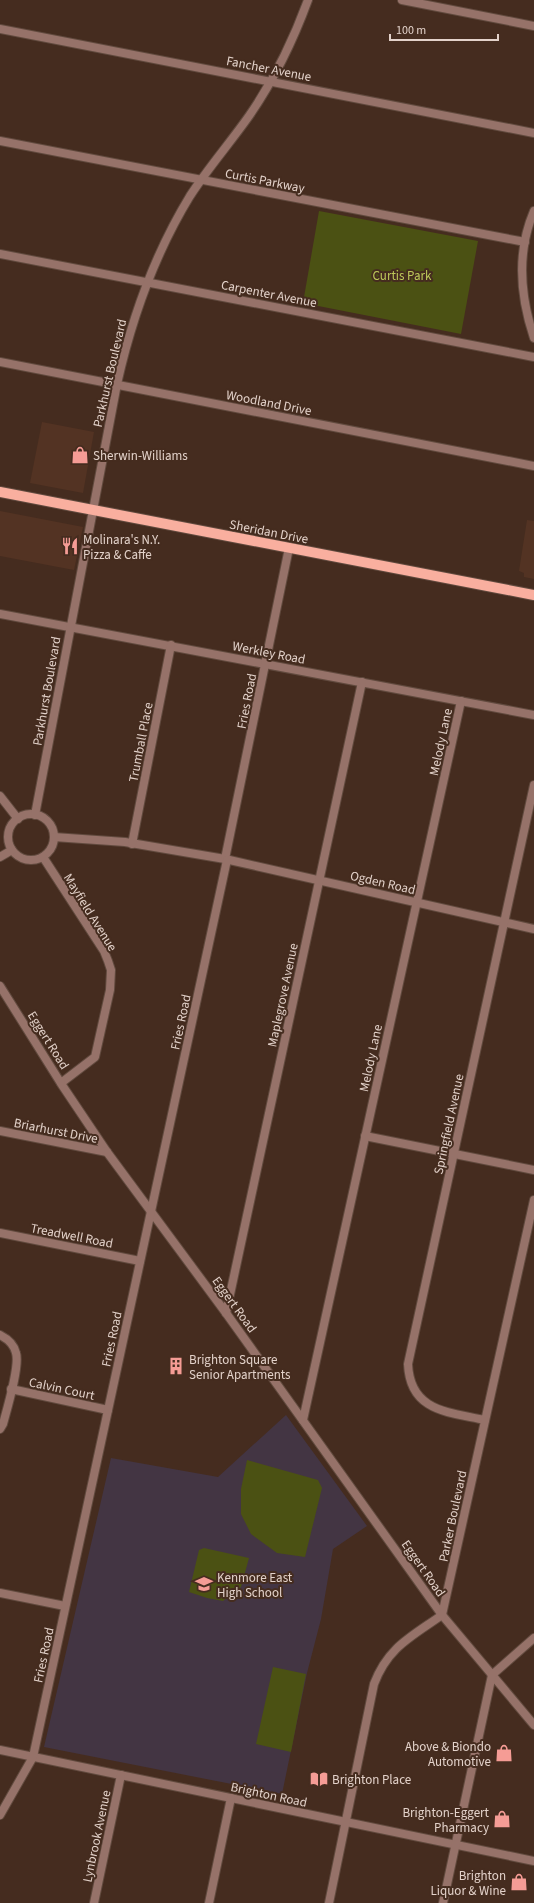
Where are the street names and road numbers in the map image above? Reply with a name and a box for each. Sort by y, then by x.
street label: Fancher Avenue [225,52,313,86]
street label: Curtis Parkway [223,164,306,198]
street label: Carpenter Avenue [219,276,318,312]
street label: Parkhurst Boulevard [89,317,131,429]
street label: Woodland Drive [225,386,313,420]
street label: Sheridan Drive [228,516,310,548]
street label: Parkhurst Boulevard [29,635,65,747]
street label: Werkley Road [231,637,307,669]
street label: Fries Road [233,672,261,731]
street label: Trumball Place [124,701,158,784]
street label: Melody Lane [425,707,457,778]
street label: Ogden Road [348,867,417,899]
street label: Mayfield Avenue [59,870,121,955]
street label: Maplegrove Avenue [263,942,303,1049]
street label: Fries Road [166,993,196,1052]
street label: Eggert Road [23,1008,73,1073]
street label: Melody Lane [355,1023,387,1094]
street label: Springfield Avenue [430,1072,468,1176]
street label: Briarhurst Drive [12,1114,99,1148]
street label: Treadwell Road [29,1219,115,1253]
street label: Eggert Road [208,1273,261,1336]
street label: Fries Road [97,1310,127,1369]
street label: Calvin Court [27,1373,97,1405]
street label: Parker Boulevard [434,1469,471,1564]
street label: Eggert Road [397,1537,449,1601]
street label: Fries Road [29,1626,59,1685]
street label: Brighton Road [229,1778,309,1812]
street label: Lynbrook Avenue [78,1788,116,1884]

